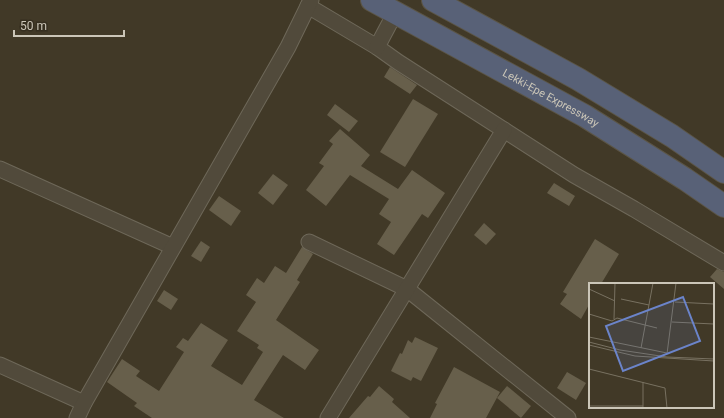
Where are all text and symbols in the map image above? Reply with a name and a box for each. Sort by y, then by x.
scale bar [14,12,124,38]
text: 50 m [20,19,47,33]
street label: Lekki-Epe Expressway [501,66,602,130]
inset map [589,283,714,408]

